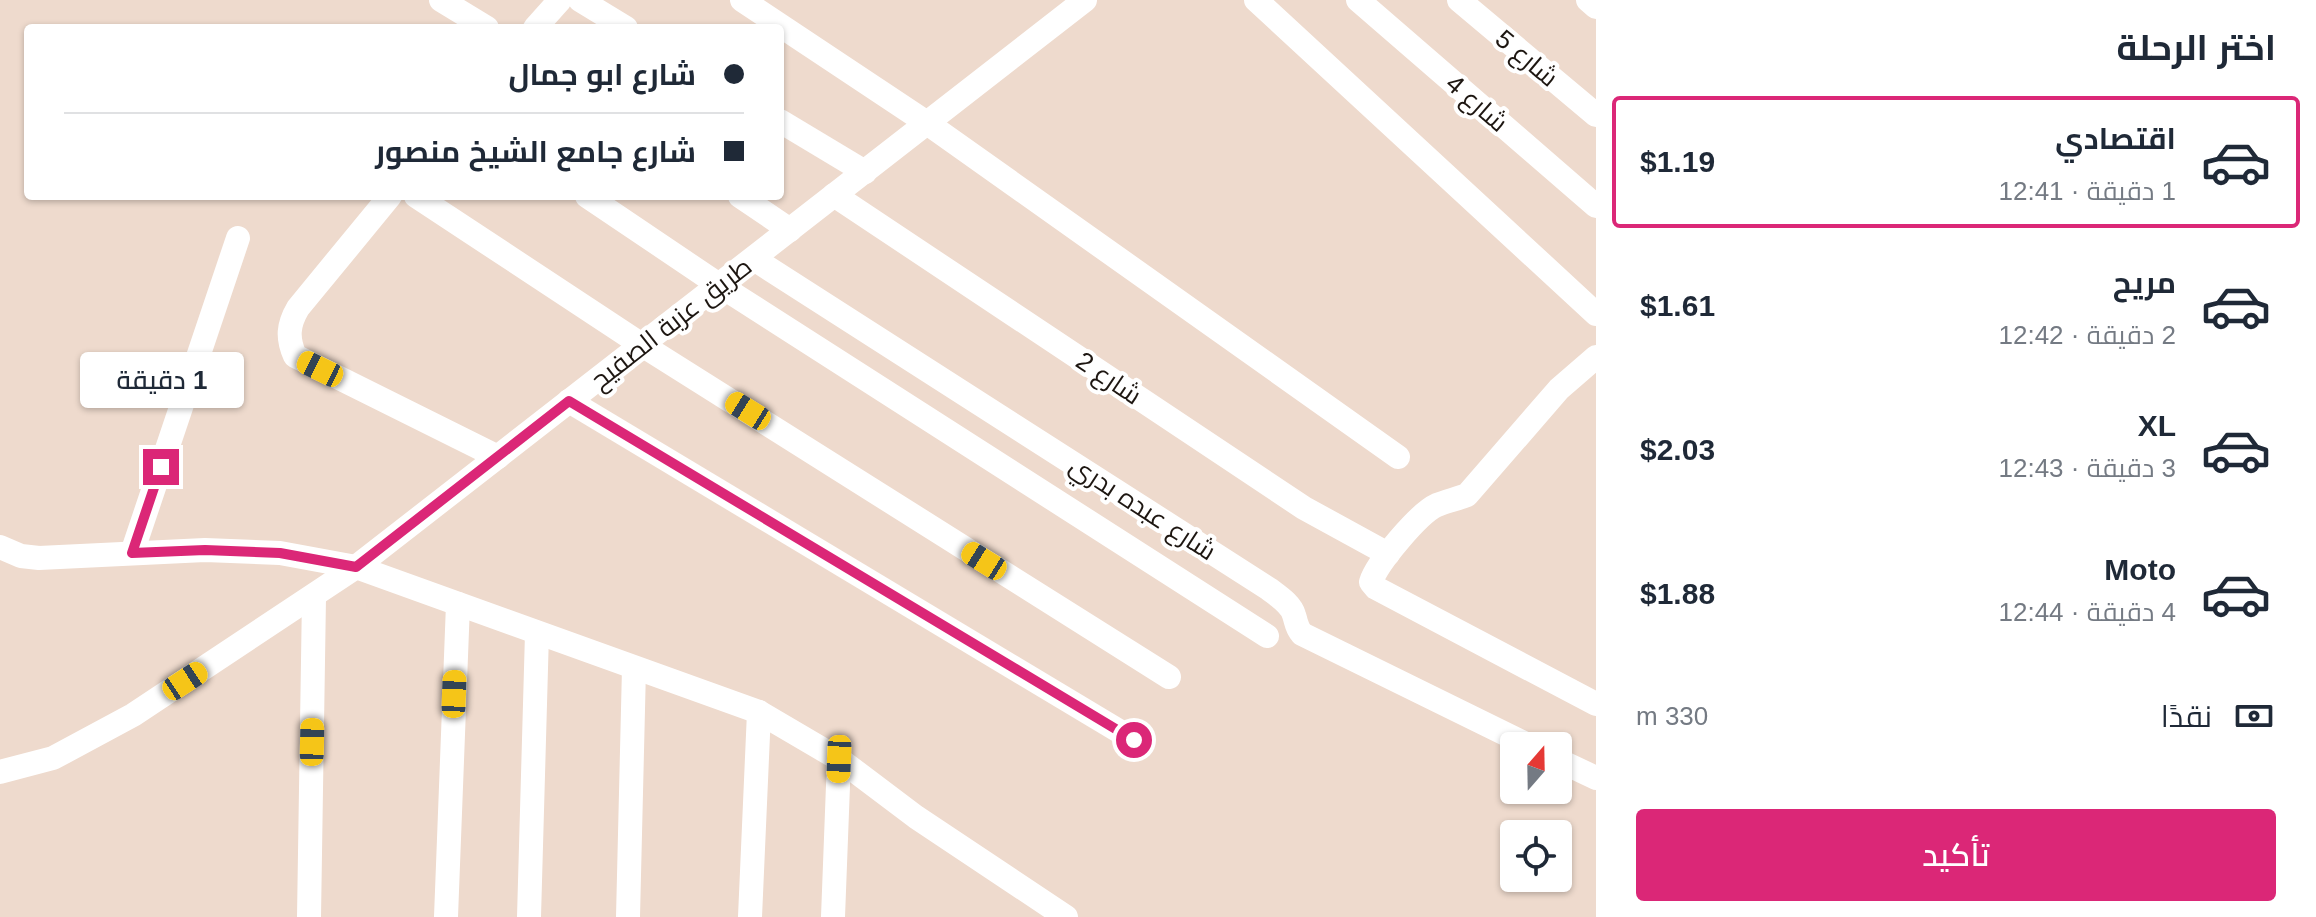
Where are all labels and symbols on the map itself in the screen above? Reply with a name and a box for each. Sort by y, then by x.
street label: شارع 5 [1488,23,1564,94]
street label: شارع 4 [1439,68,1514,139]
street label: طريق عزبة الصفيح [585,251,759,397]
street label: شارع 2 [1070,345,1147,412]
car [293,348,347,390]
callout: 1 دقيقة [79,351,243,407]
car [721,388,775,434]
route end [143,449,179,485]
street label: شارع عبده بدري [1062,450,1222,571]
car [957,538,1011,584]
car [158,658,212,704]
car [441,670,467,718]
car [300,718,324,766]
route start [1116,722,1152,758]
north arrow [1500,732,1572,804]
car [826,735,852,783]

